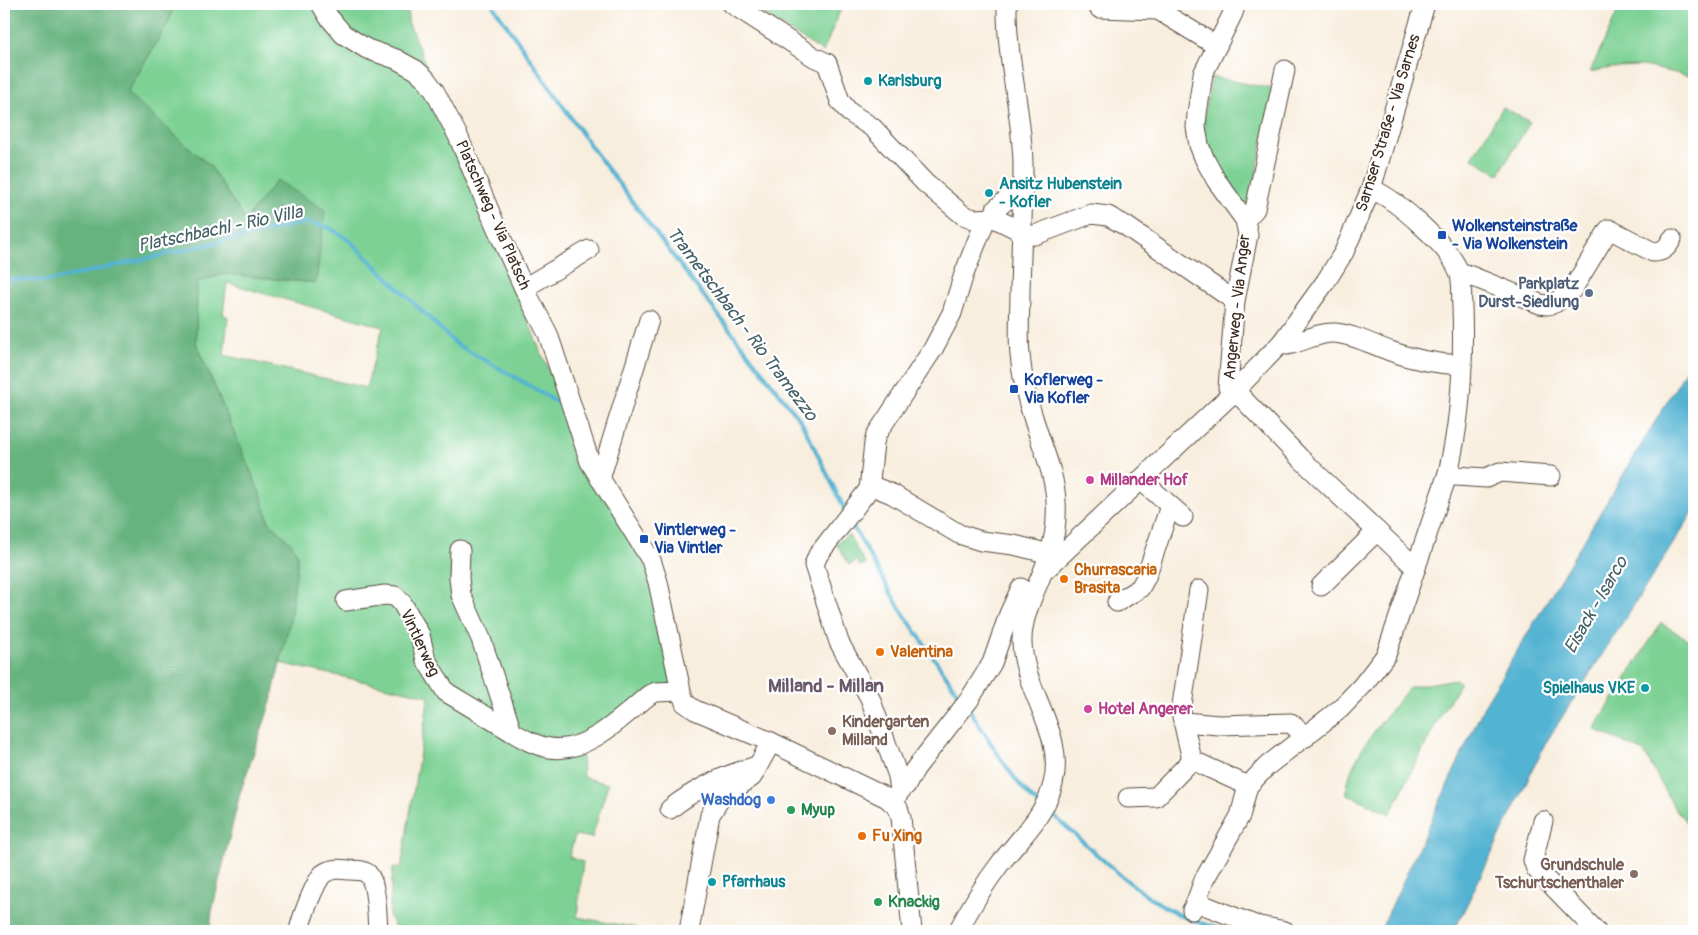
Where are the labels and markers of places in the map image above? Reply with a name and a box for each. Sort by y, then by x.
place label: Karlsburg [878,71,941,91]
marker: Karlsburg [862,75,874,87]
place label: Ansitz Hubenstein - Kofler [999,174,1122,212]
marker: Ansitz Hubenstein - Kofler [983,187,995,199]
place label: Wolkensteinstraße - Via Wolkenstein [1452,216,1578,254]
marker: Wolkensteinstraße - Via Wolkenstein [1436,229,1448,241]
place label: Parkplatz Durst-Siedlung [1478,274,1580,312]
marker: Parkplatz Durst-Siedlung [1583,287,1595,299]
place label: Koflerweg - Via Kofler [1024,370,1103,408]
marker: Koflerweg - Via Kofler [1008,383,1020,395]
place label: Millander Hof [1100,470,1189,490]
marker: Millander Hof [1084,474,1096,486]
place label: Vintlerweg - Via Vintler [654,520,736,558]
marker: Vintlerweg - Via Vintler [638,533,650,545]
place label: Churrascaria Brasita [1074,560,1158,598]
marker: Churrascaria Brasita [1058,573,1070,585]
place label: Valentina [890,642,953,662]
marker: Valentina [874,646,886,658]
place label: Spielhaus VKE [1543,678,1636,698]
marker: Spielhaus VKE [1639,682,1651,694]
place label: Hotel Angerer [1098,699,1193,719]
marker: Hotel Angerer [1082,703,1094,715]
place label: Kindergarten Milland [842,712,929,750]
marker: Kindergarten Milland [826,725,838,737]
place label: Washdog [701,790,761,810]
marker: Washdog [765,794,777,806]
place label: Myup [801,800,835,820]
marker: Myup [785,804,797,816]
place label: Fu Xing [872,826,922,846]
marker: Fu Xing [856,830,868,842]
place label: Grundschule Tschurtschenthaler [1494,855,1625,893]
marker: Grundschule Tschurtschenthaler [1628,868,1640,880]
place label: Pfarrhaus [722,872,786,892]
marker: Pfarrhaus [706,876,718,888]
place label: Knackig [888,892,940,912]
marker: Knackig [872,896,884,908]

